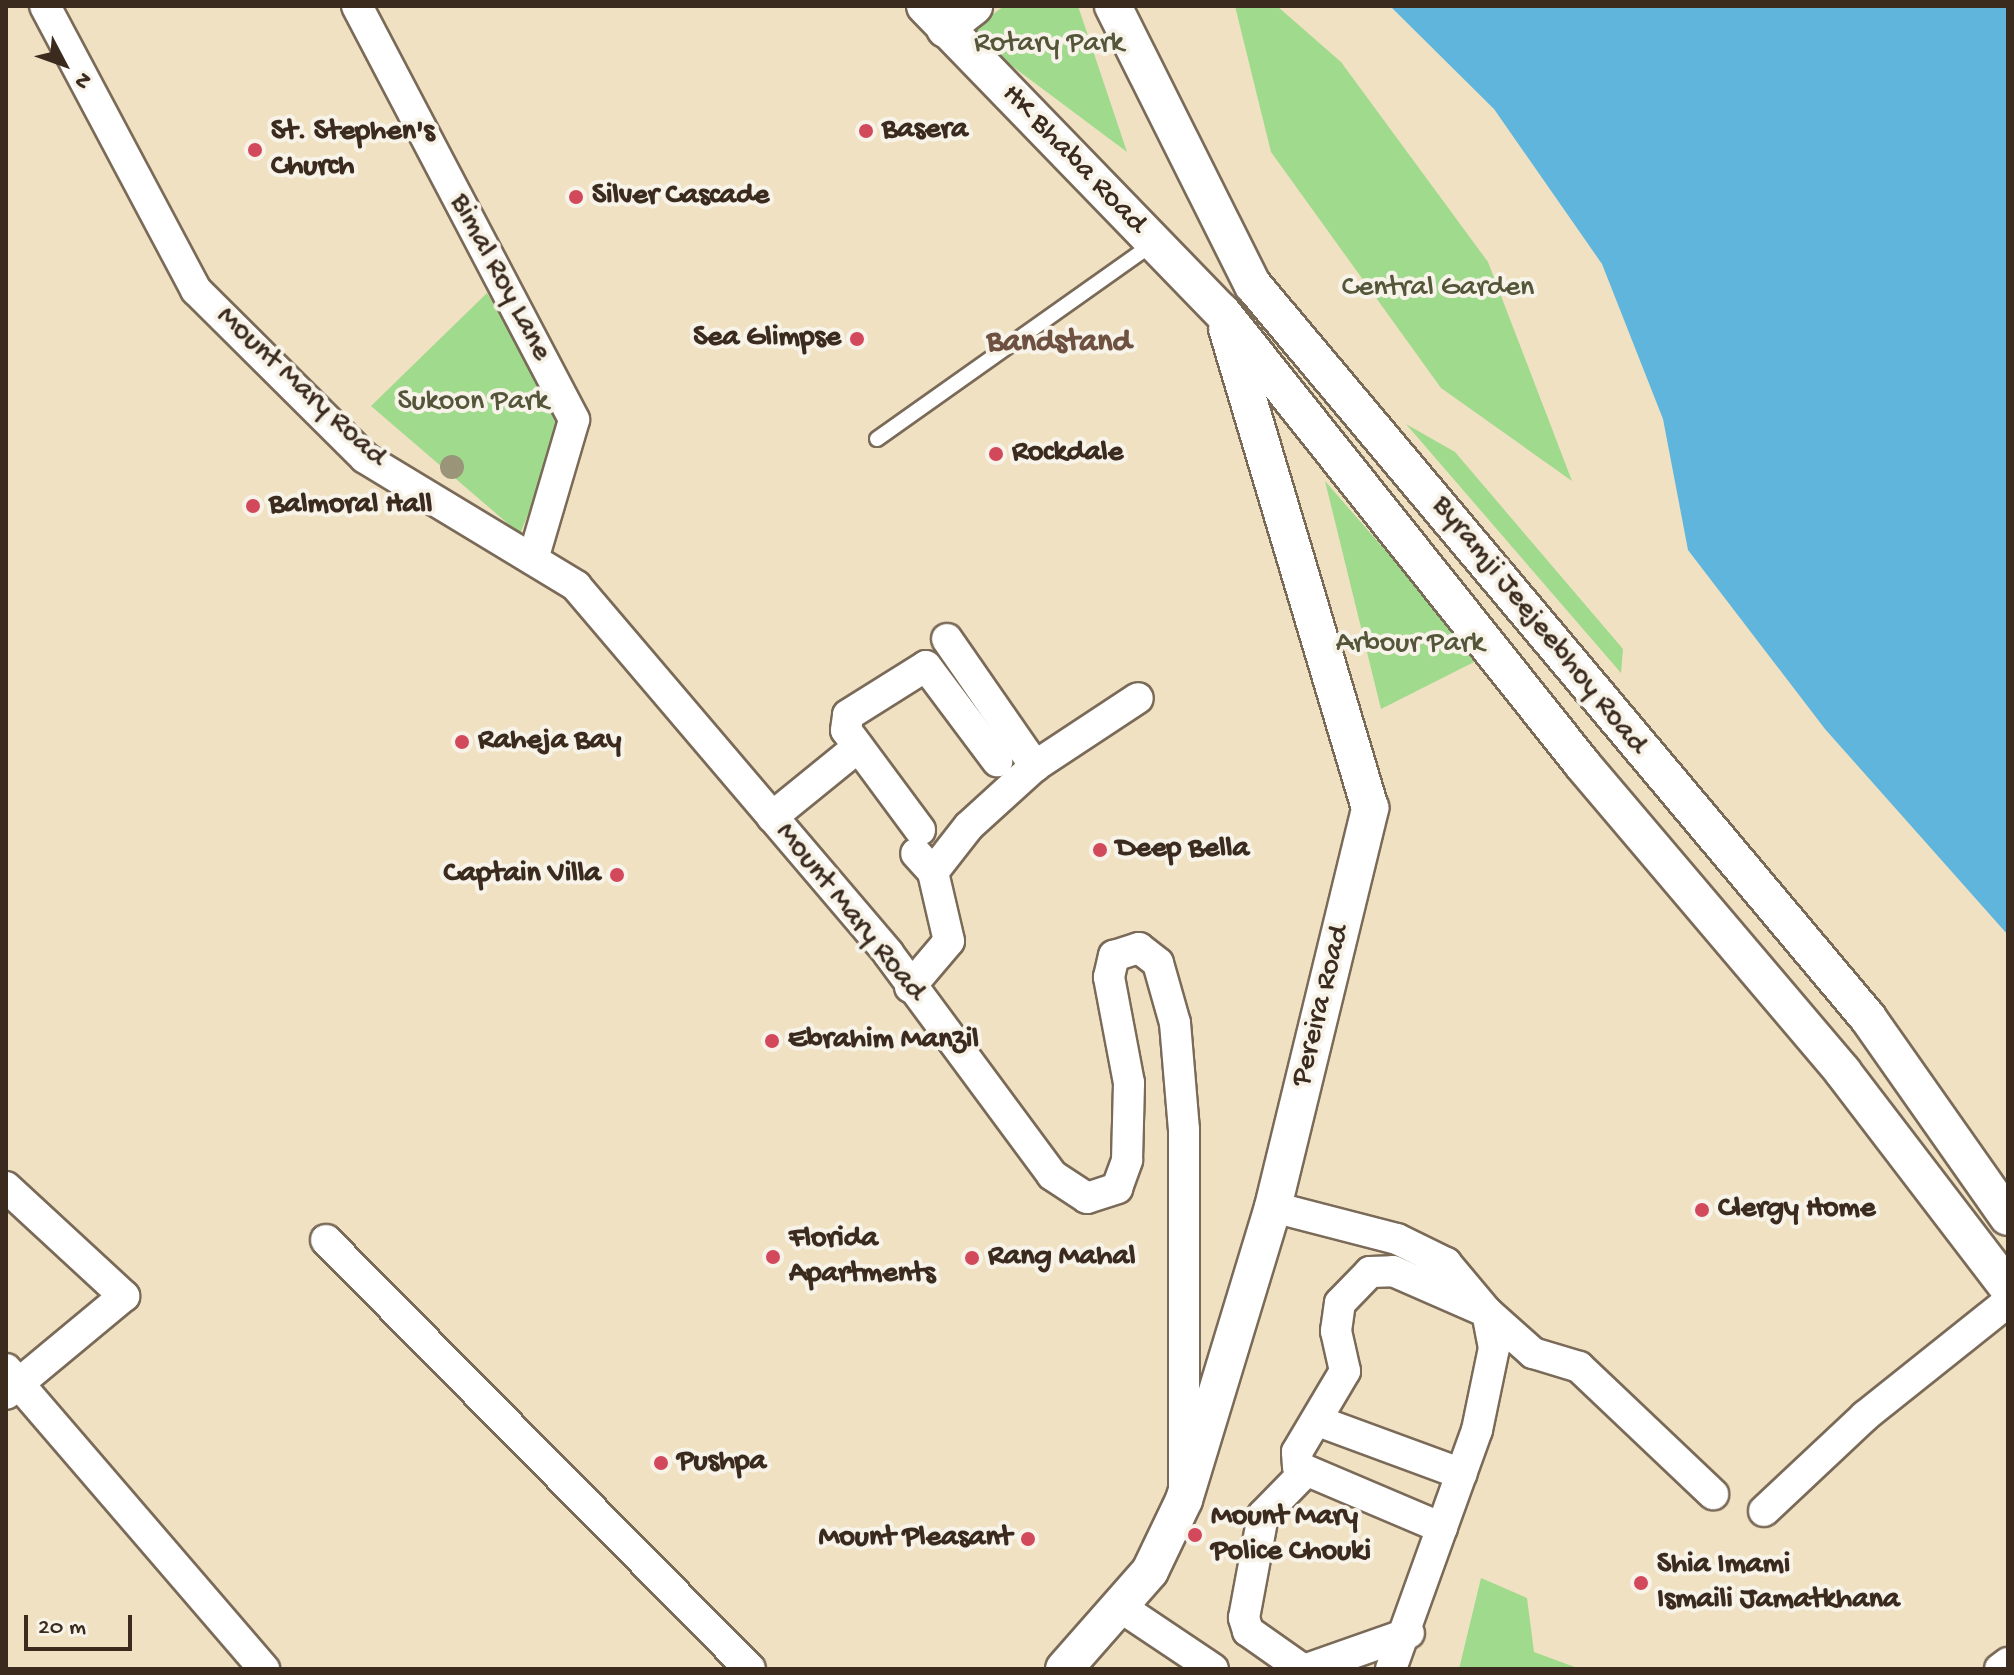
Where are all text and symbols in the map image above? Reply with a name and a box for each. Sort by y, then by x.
north arrow [24,24,104,104]
park label: Rotary Park [974,27,1124,63]
text: N [68,66,97,94]
street label: HK Bhaba Road [993,78,1153,242]
place label: Basera [882,113,968,149]
place label: St. Stephen's Church [271,115,435,186]
marker: Basera [857,122,875,140]
marker: St. Stephen's Church [246,141,264,159]
place label: Silver Cascade [592,179,769,215]
street label: Bimal Roy Lane [440,188,558,368]
marker: Silver Cascade [567,188,585,206]
park label: Central Garden [1342,271,1534,307]
street label: Mount Mary Road [207,300,393,476]
place label: Sea Glimpse [693,321,841,357]
district label: Bandstand [987,324,1131,362]
marker: Sea Glimpse [848,330,866,348]
park label: Sukoon Park [397,385,549,421]
place label: Rockdale [1012,436,1123,472]
marker: Rockdale [987,445,1005,463]
place label: Balmoral Hall [269,488,432,524]
street label: Byramji Jeejeebhoy Road [1423,489,1653,763]
marker: Balmoral Hall [244,497,262,515]
park label: Arbour Park [1336,627,1484,663]
place label: Raheja Bay [478,724,621,760]
marker: Raheja Bay [453,733,471,751]
street label: Mount Mary Road [766,816,932,1010]
place label: Deep Bella [1116,832,1249,868]
marker: Deep Bella [1091,841,1109,859]
place label: Captain Villa [444,857,601,893]
marker: Captain Villa [608,866,626,884]
street label: Pereira Road [1285,922,1359,1090]
place label: Ebrahim Manzil [788,1023,979,1059]
marker: Ebrahim Manzil [763,1032,781,1050]
place label: Clergy Home [1718,1192,1875,1228]
marker: Clergy Home [1693,1201,1711,1219]
place label: Florida Apartments [789,1222,935,1292]
place label: Rang Mahal [988,1240,1136,1276]
marker: Florida Apartments [764,1248,782,1266]
marker: Rang Mahal [963,1249,981,1267]
place label: Pushpa [677,1445,766,1481]
marker: Pushpa [652,1454,670,1472]
place label: Mount Mary Police Chouki [1211,1500,1371,1570]
place label: Mount Pleasant [818,1521,1012,1557]
marker: Mount Mary Police Chouki [1186,1526,1204,1544]
marker: Mount Pleasant [1019,1530,1037,1548]
place label: Shia Imami Ismaili Jamatkhana [1657,1548,1900,1618]
marker: Shia Imami Ismaili Jamatkhana [1632,1574,1650,1592]
scale bar [28,1599,136,1649]
text: 20 m [38,1614,86,1643]

